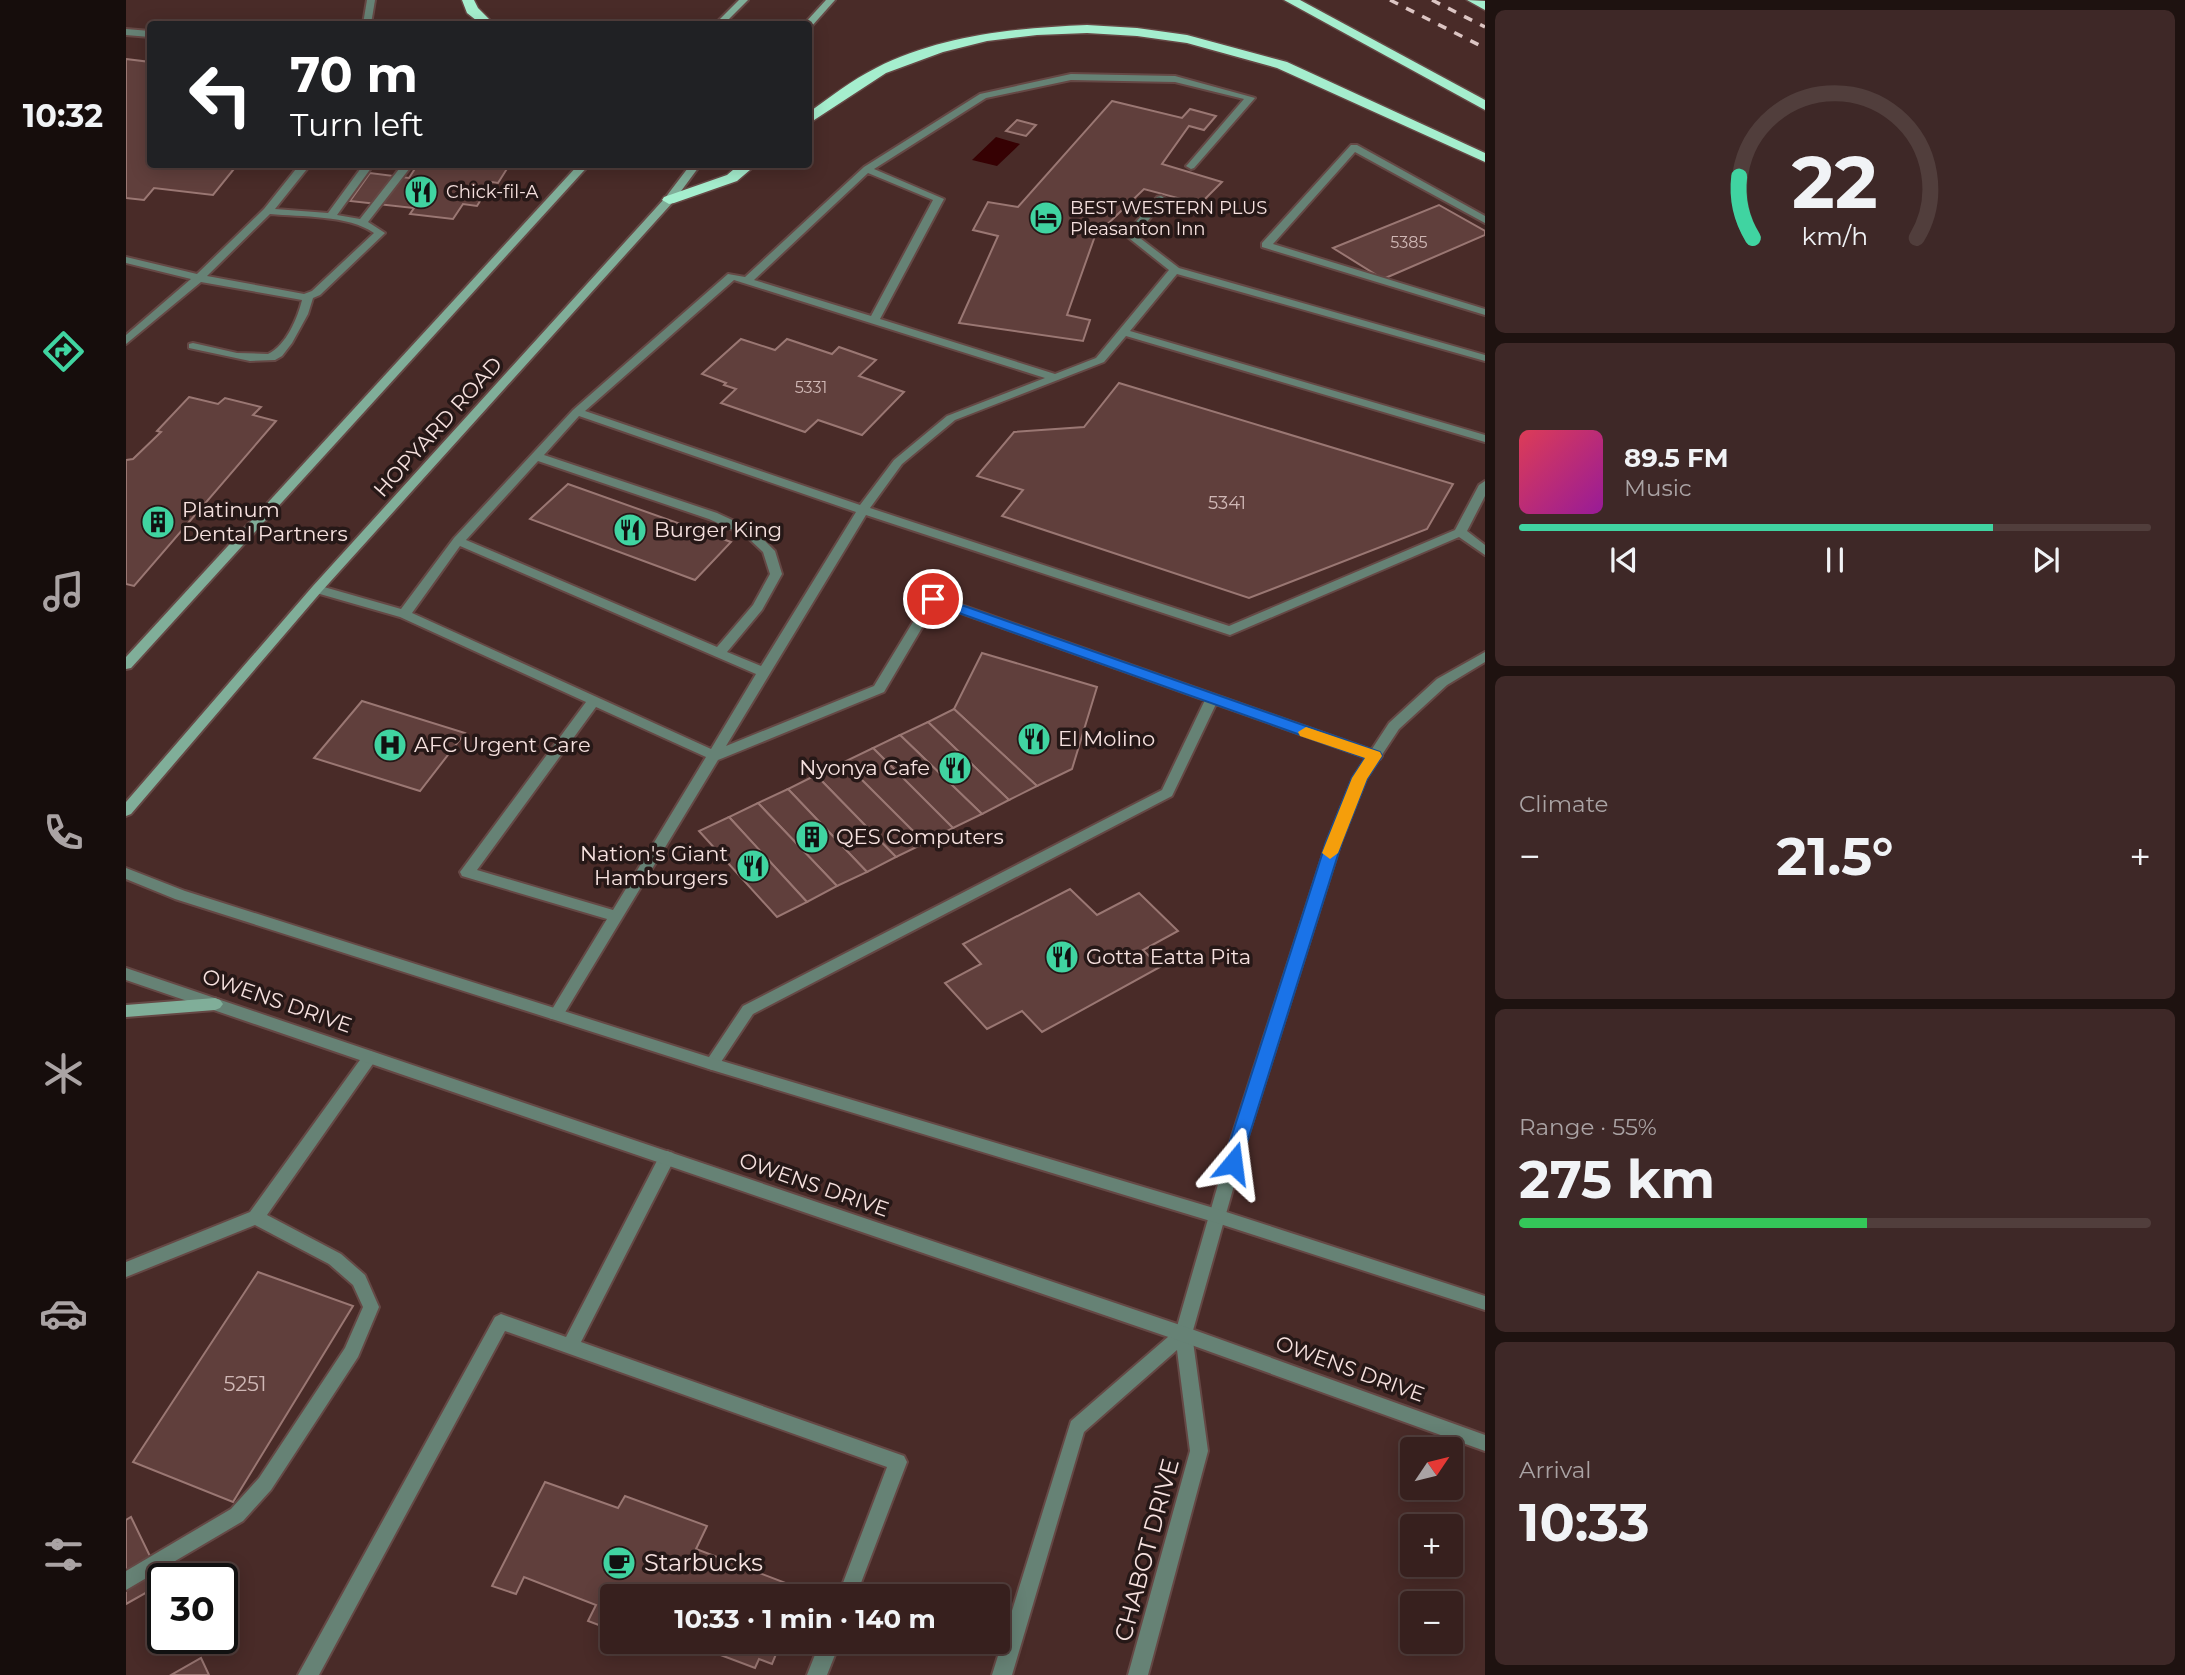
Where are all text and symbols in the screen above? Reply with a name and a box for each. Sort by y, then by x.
text: 70 m [290,45,418,104]
icon: left [175,49,266,140]
text: 10:32 [23,96,103,135]
text: Turn left [290,105,424,144]
text: 22 [1792,138,1878,226]
restaurant icon: Chick-fil-A [402,173,440,211]
place label: Chick-fil-A [446,181,539,203]
place label: BEST WESTERN PLUS Pleasanton Inn [1070,197,1267,240]
hotel icon: BEST WESTERN PLUS Pleasanton Inn [1027,199,1065,237]
text: km/h [1802,220,1868,250]
house number: 5385 [1390,233,1428,252]
icon: directions [39,327,88,376]
street label: HOPYARD ROAD [368,351,507,502]
house number: 5331 [795,378,827,397]
text: 89.5 FM [1624,442,1728,474]
text: Music [1624,474,1692,502]
house number: 5341 [1208,492,1246,514]
place label: Platinum Dental Partners [182,497,348,546]
building icon: Platinum Dental Partners [139,503,177,541]
restaurant icon: Burger King [611,511,649,549]
place label: Burger King [654,517,782,542]
icon: previous [1605,541,1643,579]
icon: pause [1816,541,1854,579]
icon: next [2027,541,2065,579]
icon: music [39,567,88,616]
pin [903,569,963,629]
icon: arrive [914,580,952,618]
restaurant icon: El Molino [1015,720,1053,758]
hospital icon: AFC Urgent Care [371,726,409,764]
place label: El Molino [1058,726,1155,751]
place label: AFC Urgent Care [414,732,591,757]
restaurant icon: Nyonya Cafe [936,749,974,787]
place label: Nyonya Cafe [799,755,930,780]
text: Climate [1519,790,1608,818]
icon: phone [39,808,88,857]
building icon: QES Computers [793,818,831,856]
place label: QES Computers [836,824,1004,849]
text: 21.5° [1776,825,1894,888]
text: − [1519,833,1541,880]
text: + [2129,833,2151,880]
place label: Nation's Giant Hamburgers [580,841,728,890]
restaurant icon: Nation's Giant Hamburgers [734,847,772,885]
restaurant icon: Gotta Eatta Pita [1043,938,1081,976]
place label: Gotta Eatta Pita [1086,944,1251,969]
street label: OWENS DRIVE [199,963,355,1038]
icon: climate [39,1049,88,1098]
text: Range · 55% [1519,1113,1657,1141]
position arrow [1196,1126,1270,1200]
street label: OWENS DRIVE [736,1147,892,1222]
text: 275 km [1519,1148,1715,1211]
icon: car [39,1289,88,1338]
street label: OWENS DRIVE [1272,1330,1428,1407]
house number: 5251 [223,1371,267,1396]
north arrow [1400,1437,1463,1500]
map controls [1400,1437,1463,1654]
street label: CHABOT DRIVE [1108,1455,1185,1645]
text: Arrival [1519,1456,1592,1484]
text: 10:33 [1519,1491,1650,1554]
button: + [1400,1514,1463,1577]
icon: filters [39,1530,88,1579]
cafe icon: Starbucks [600,1544,638,1582]
place label: Starbucks [644,1548,763,1577]
speed limit sign: 30 [147,1563,238,1654]
button: − [1400,1591,1463,1654]
text: 10:33 · 1 min · 140 m [674,1603,936,1635]

